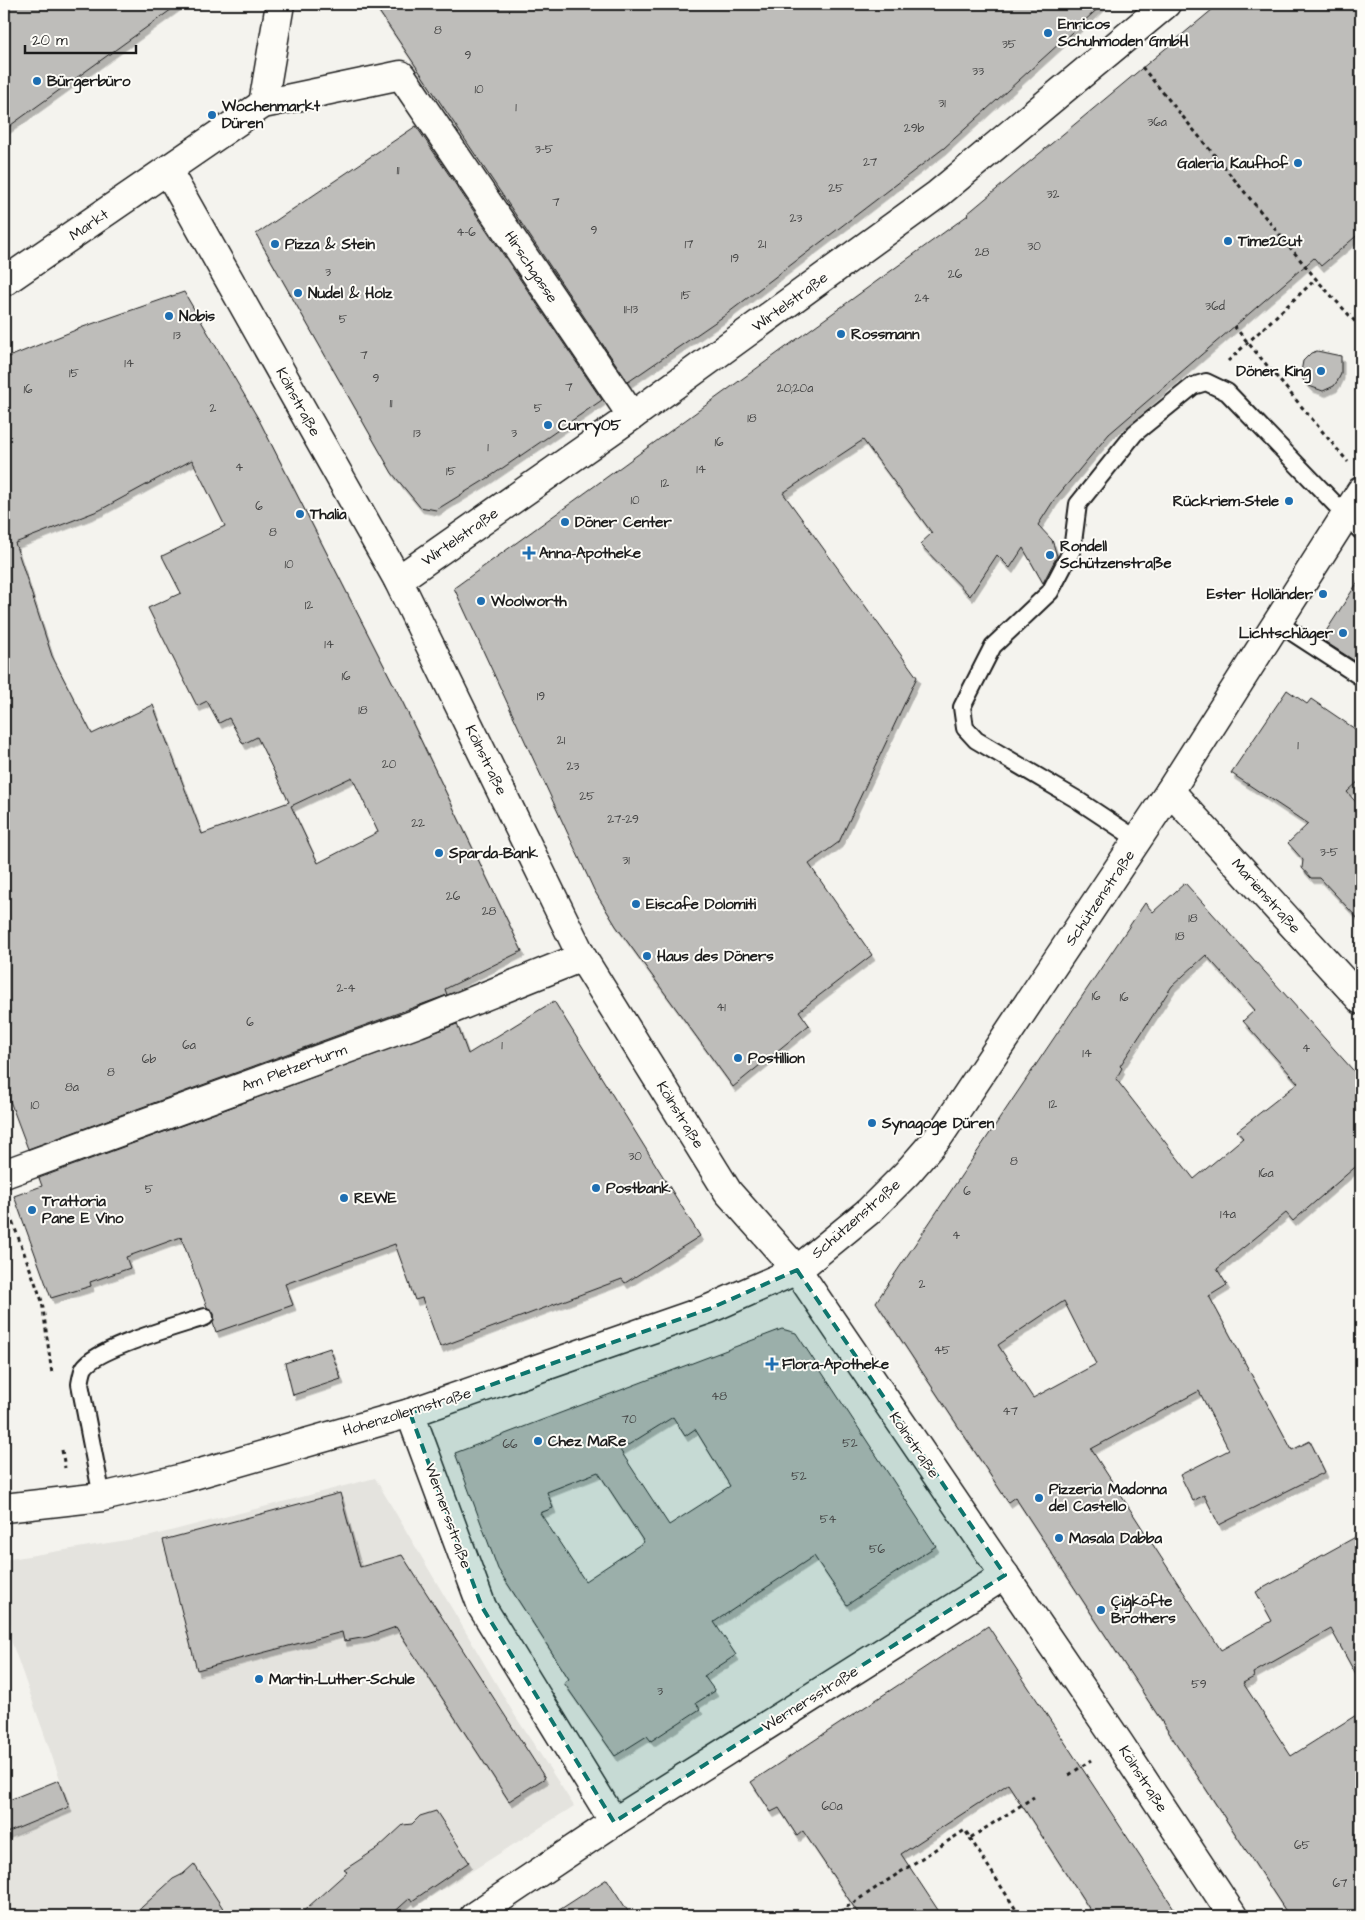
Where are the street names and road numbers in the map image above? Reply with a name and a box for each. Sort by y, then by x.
street label: Markt [65,204,113,246]
street label: Hirschgasse [498,227,563,308]
street label: Wirtelstraße [748,267,832,337]
street label: Kölnstraße [270,364,326,440]
street label: Wirtelstraße [417,503,503,571]
street label: Kölnstraße [460,721,512,799]
street label: Schützenstraße [1060,846,1140,950]
street label: Marienstraße [1227,854,1305,938]
street label: Am Pletzerturm [238,1039,350,1097]
street label: Kölnstraße [651,1077,709,1153]
street label: Schützenstraße [807,1174,905,1264]
street label: Hohenzollernstraße [340,1382,474,1442]
street label: Kölnstraße [884,1408,944,1482]
street label: Wernersstraße [419,1461,477,1571]
street label: Wernersstraße [758,1661,862,1737]
street label: Kölnstraße [1114,1742,1172,1816]

